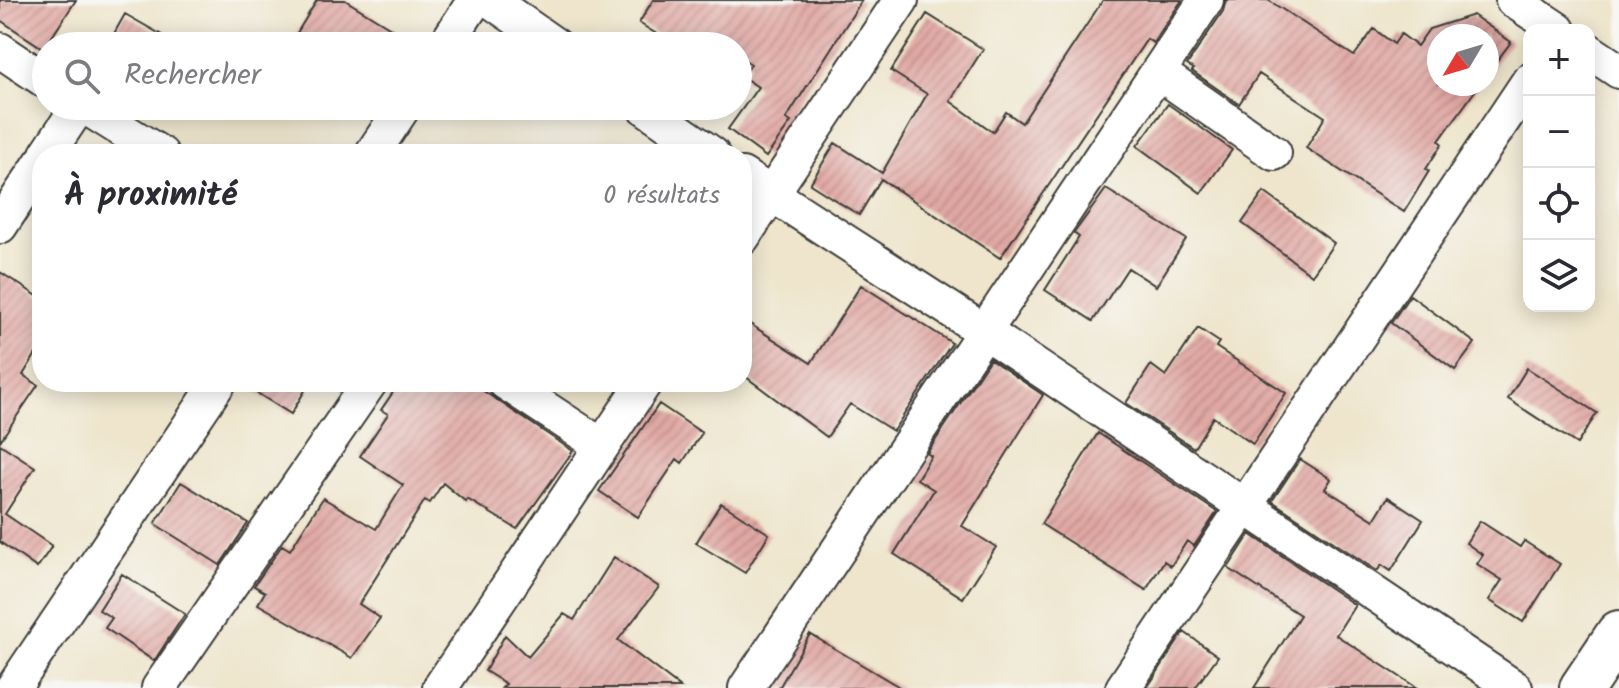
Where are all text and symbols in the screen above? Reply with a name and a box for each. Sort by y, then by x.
north arrow [1427,24,1499,96]
map controls [1523,24,1595,312]
button: + [1523,24,1595,96]
search box [32,32,752,120]
text: Rechercher [124,52,261,100]
icon: search [60,54,104,98]
button: − [1523,96,1595,168]
button: locate [1523,168,1595,240]
text: À proximité [64,169,237,223]
text: 0 résultats [603,175,720,217]
button: layers [1523,240,1595,312]

